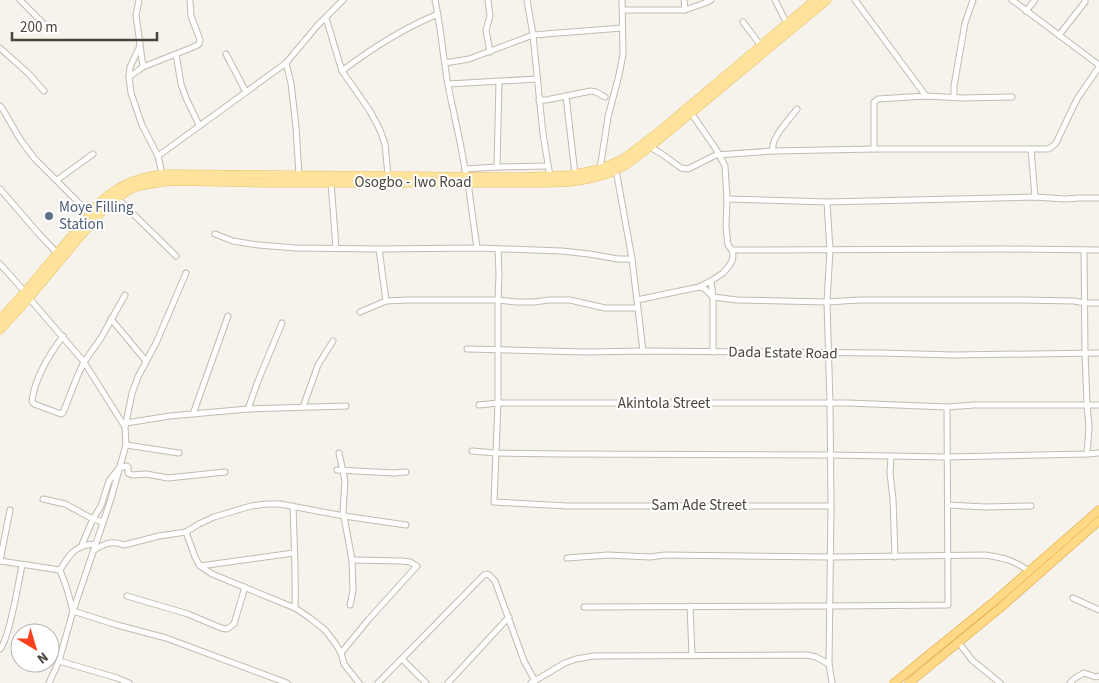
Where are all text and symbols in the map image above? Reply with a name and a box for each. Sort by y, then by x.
scale bar [12,10,158,42]
text: 200 m [20,17,58,38]
street label: Osogbo - Iwo Road [354,172,472,193]
place label: Moye Filling Station [59,197,134,235]
marker: Moye Filling Station [43,210,55,222]
street label: Dada Estate Road [728,342,838,364]
street label: Akintola Street [618,393,710,414]
street label: Sam Ade Street [651,495,747,516]
north arrow [10,623,60,673]
text: N [33,647,52,668]

